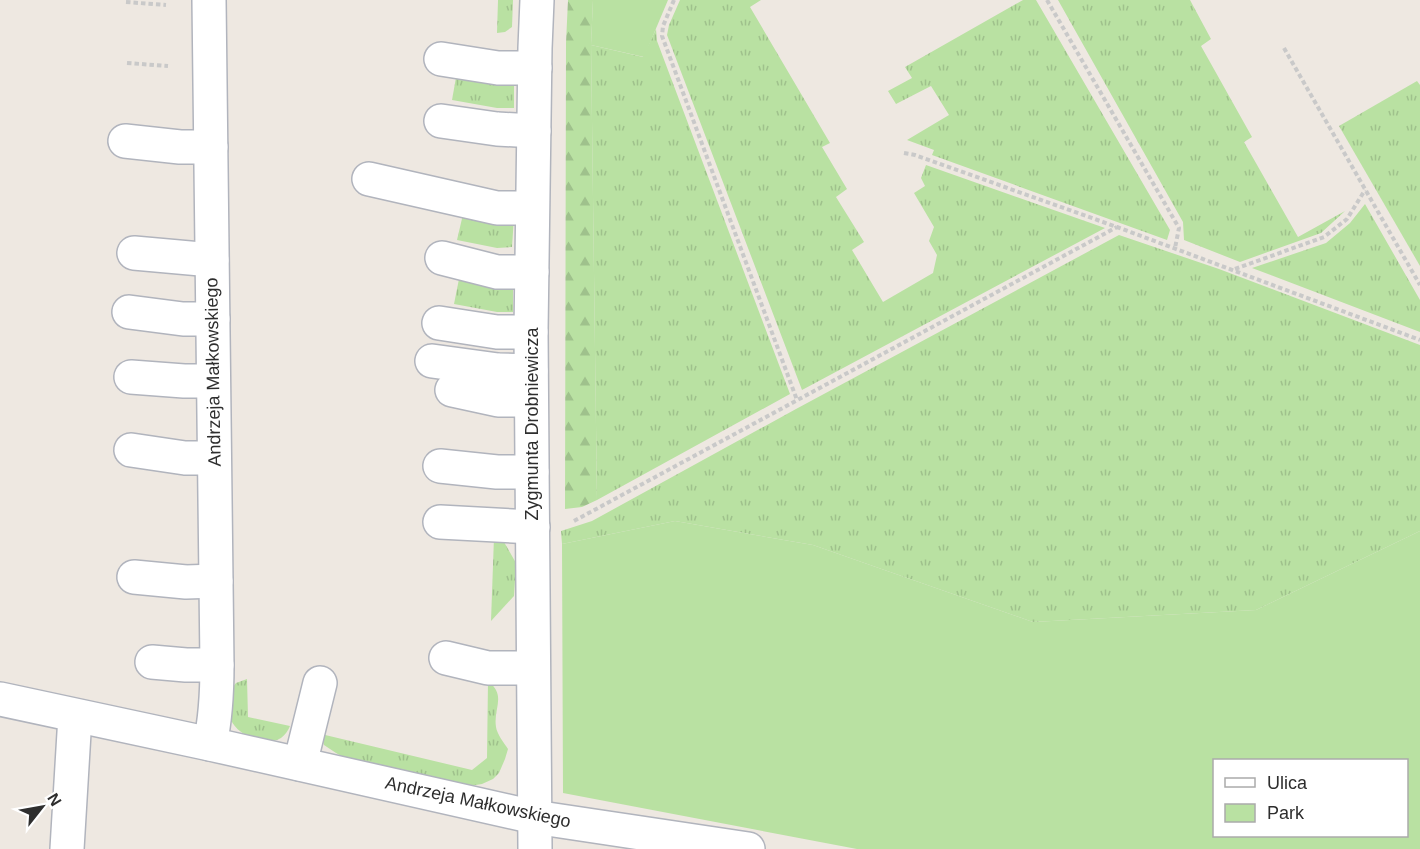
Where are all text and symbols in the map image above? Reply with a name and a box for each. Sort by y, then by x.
street label: Andrzeja Małkowskiego [201,277,225,467]
street label: Zygmunta Drobniewicza [522,326,542,521]
legend [1213,759,1408,837]
street label: Andrzeja Małkowskiego [383,773,573,831]
text: Ulica [1267,773,1308,793]
north arrow [12,777,72,837]
text: N [44,790,65,809]
text: Park [1267,803,1305,823]

